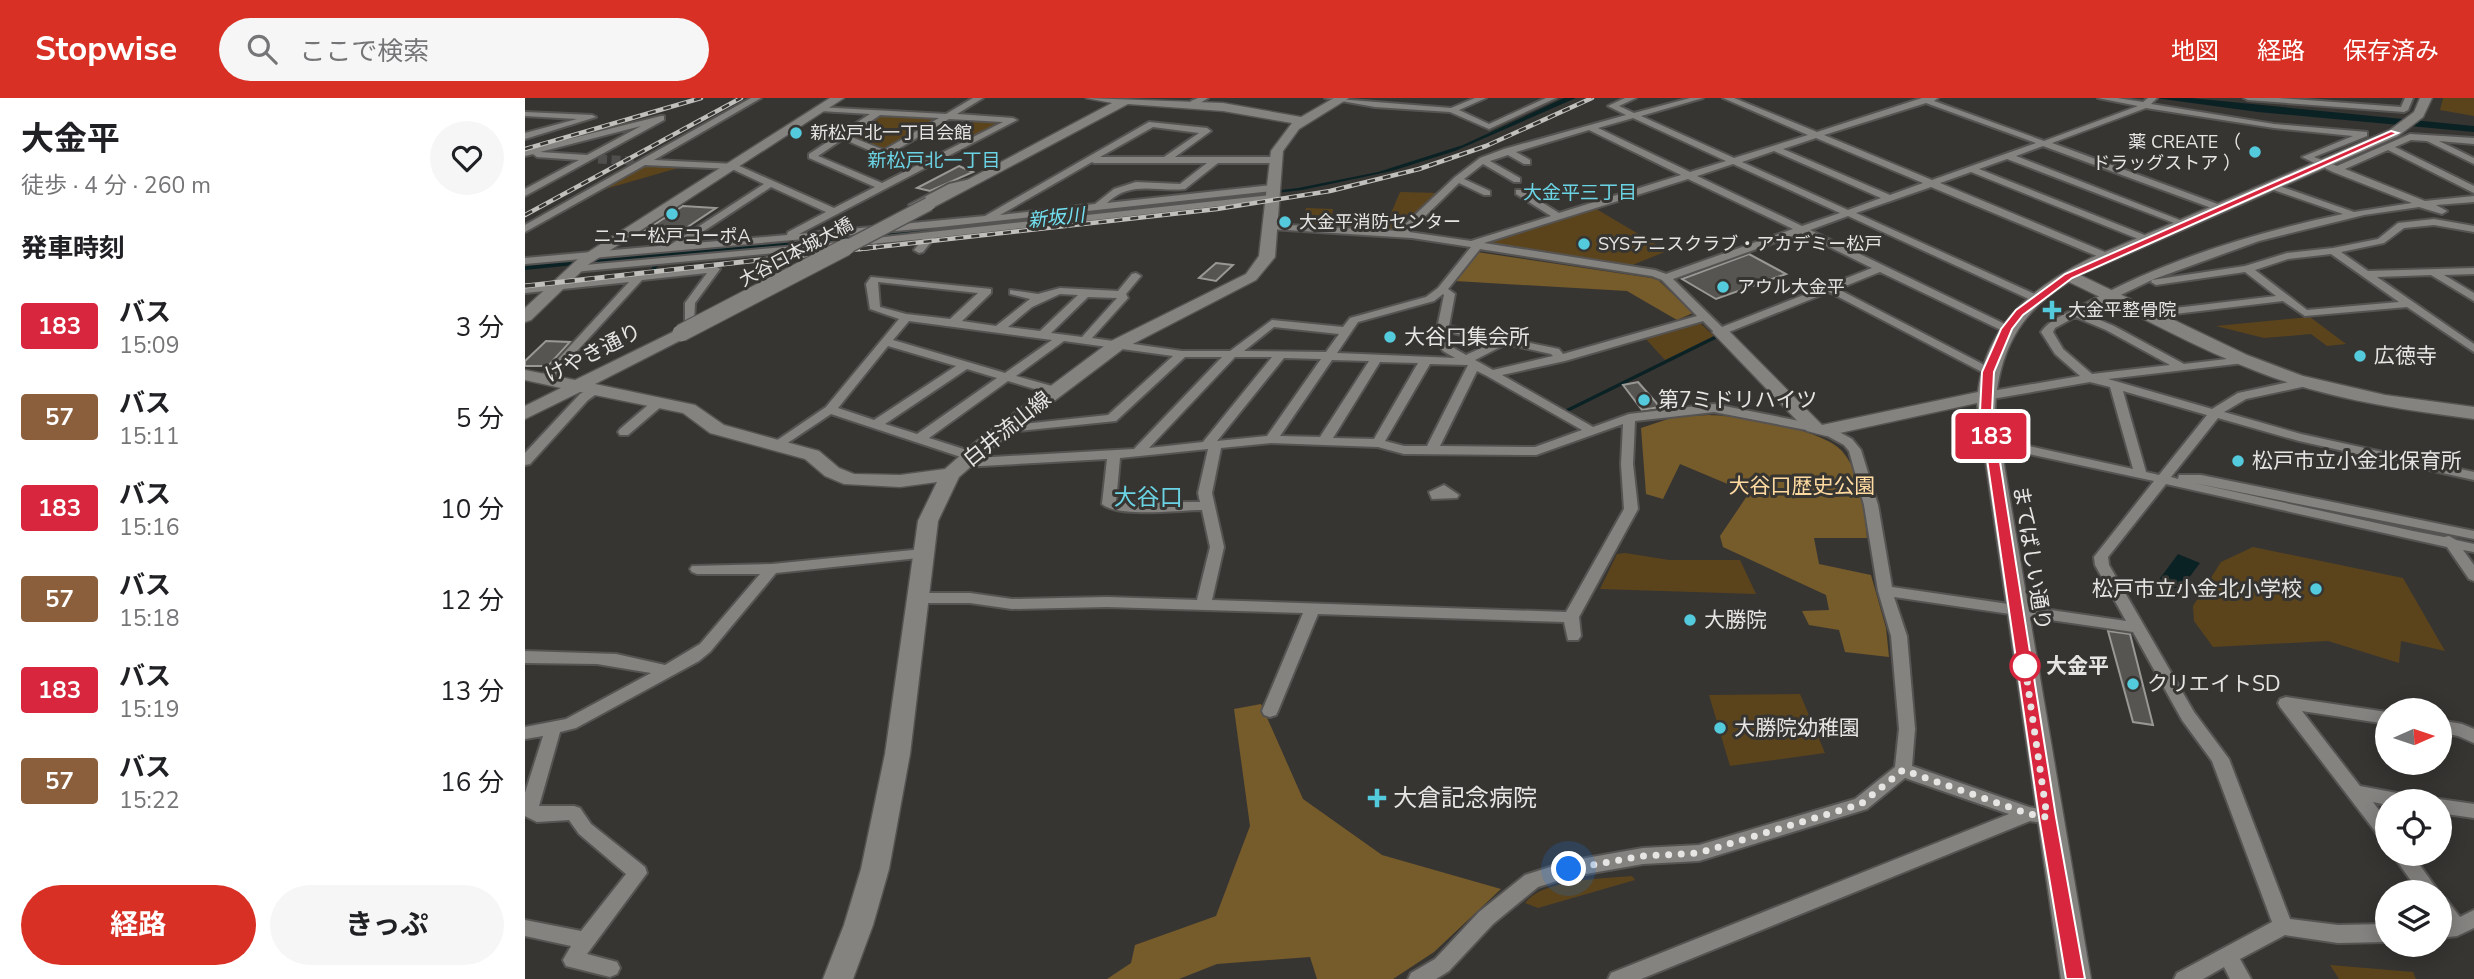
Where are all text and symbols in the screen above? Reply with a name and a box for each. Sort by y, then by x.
search box [219,18,709,81]
text: Stopwise [35,27,177,72]
icon: search [243,30,281,68]
text: ここで検索 [299,34,429,69]
text: 地図 [2171,35,2219,67]
text: 経路 [2257,35,2305,67]
text: 保存済み [2343,35,2439,67]
text: 大金平 [21,117,120,162]
button: heart [430,121,504,195]
place label: 新松戸北一丁目会館 [810,121,972,145]
marker: 新松戸北一丁目会館 [788,125,804,141]
place label: 薬 CREATE （ ドラッグストア ） [2092,130,2241,175]
marker: 薬 CREATE （ ドラッグストア ） [2247,144,2263,160]
district label: 新松戸北一丁目 [867,148,1001,174]
text: 徒歩 · 4 分 · 260 m [21,170,211,201]
district label: 大金平三丁目 [1523,180,1637,206]
water label: 新坂川 [1026,202,1088,234]
marker: ニュー松戸コーポA [664,206,680,222]
place label: 大金平消防センター [1299,210,1461,234]
street label: 大谷口本城大橋 [735,212,857,292]
marker: 大金平消防センター [1277,214,1293,230]
place label: ニュー松戸コーポA [593,224,751,248]
text: 発車時刻 [21,231,125,266]
place label: SYSテニスクラブ・アカデミー松戸 [1598,232,1882,256]
marker: SYSテニスクラブ・アカデミー松戸 [1576,236,1592,252]
place label: アウル大金平 [1737,275,1845,299]
marker: アウル大金平 [1715,279,1731,295]
text: バス [119,295,171,330]
place label: 大金平整骨院 [2068,298,2176,322]
marker: 大金平整骨院 [2042,300,2062,320]
text: 183 [38,310,81,342]
text: 3 分 [456,310,504,345]
street label: けやき通り [540,317,646,389]
place label: 大谷口集会所 [1404,323,1530,351]
marker: 大谷口集会所 [1382,329,1398,345]
text: 15:09 [119,330,179,361]
place label: 広徳寺 [2374,342,2437,370]
marker: 広徳寺 [2352,348,2368,364]
street label: 白井流山線 [957,385,1057,473]
text: バス [119,386,171,421]
place label: 第7ミドリハイツ [1658,386,1817,414]
marker: 第7ミドリハイツ [1636,392,1652,408]
text: 57 [45,401,74,433]
text: 5 分 [456,401,504,436]
line badge: 183 [1951,413,2031,459]
text: 183 [1969,420,2013,452]
text: 15:11 [119,421,179,452]
place label: 松戸市立小金北保育所 [2252,447,2462,475]
marker: 松戸市立小金北保育所 [2230,453,2246,469]
park label: 大谷口歴史公園 [1729,472,1876,500]
text: バス [119,477,171,512]
district label: 大谷口 [1114,482,1183,513]
street label: まてばしい通り [2007,483,2057,633]
text: 183 [38,492,81,524]
text: 10 分 [440,492,504,527]
text: 15:16 [119,512,179,543]
text: バス [119,568,171,603]
place label: 松戸市立小金北小学校 [2092,575,2302,603]
marker: 松戸市立小金北小学校 [2308,581,2324,597]
text: 57 [45,583,74,615]
text: 12 分 [440,583,504,618]
text: 15:18 [119,603,179,634]
place label: 大勝院 [1704,606,1767,634]
marker: 大勝院 [1682,612,1698,628]
marker: 大金平 [2010,651,2040,681]
place label: 大金平 [2046,652,2109,680]
text: バス [119,659,171,694]
place label: クリエイトSD [2147,670,2281,698]
text: 183 [38,674,81,706]
text: 13 分 [440,674,504,709]
marker: クリエイトSD [2125,676,2141,692]
text: 15:19 [119,694,179,725]
north arrow [2375,698,2452,775]
map controls [2375,698,2452,957]
place label: 大勝院幼稚園 [1734,714,1860,742]
marker: 大勝院幼稚園 [1712,720,1728,736]
text: バス [119,750,171,785]
text: 57 [45,765,74,797]
text: 16 分 [440,765,504,800]
place label: 大倉記念病院 [1393,782,1537,814]
text: 15:22 [119,785,179,816]
marker: 大倉記念病院 [1367,788,1387,808]
button: locate [2375,789,2452,866]
your location [1551,851,1586,886]
button: layers [2375,880,2452,957]
button: 経路 [21,885,256,965]
button: きっぷ [270,885,504,965]

